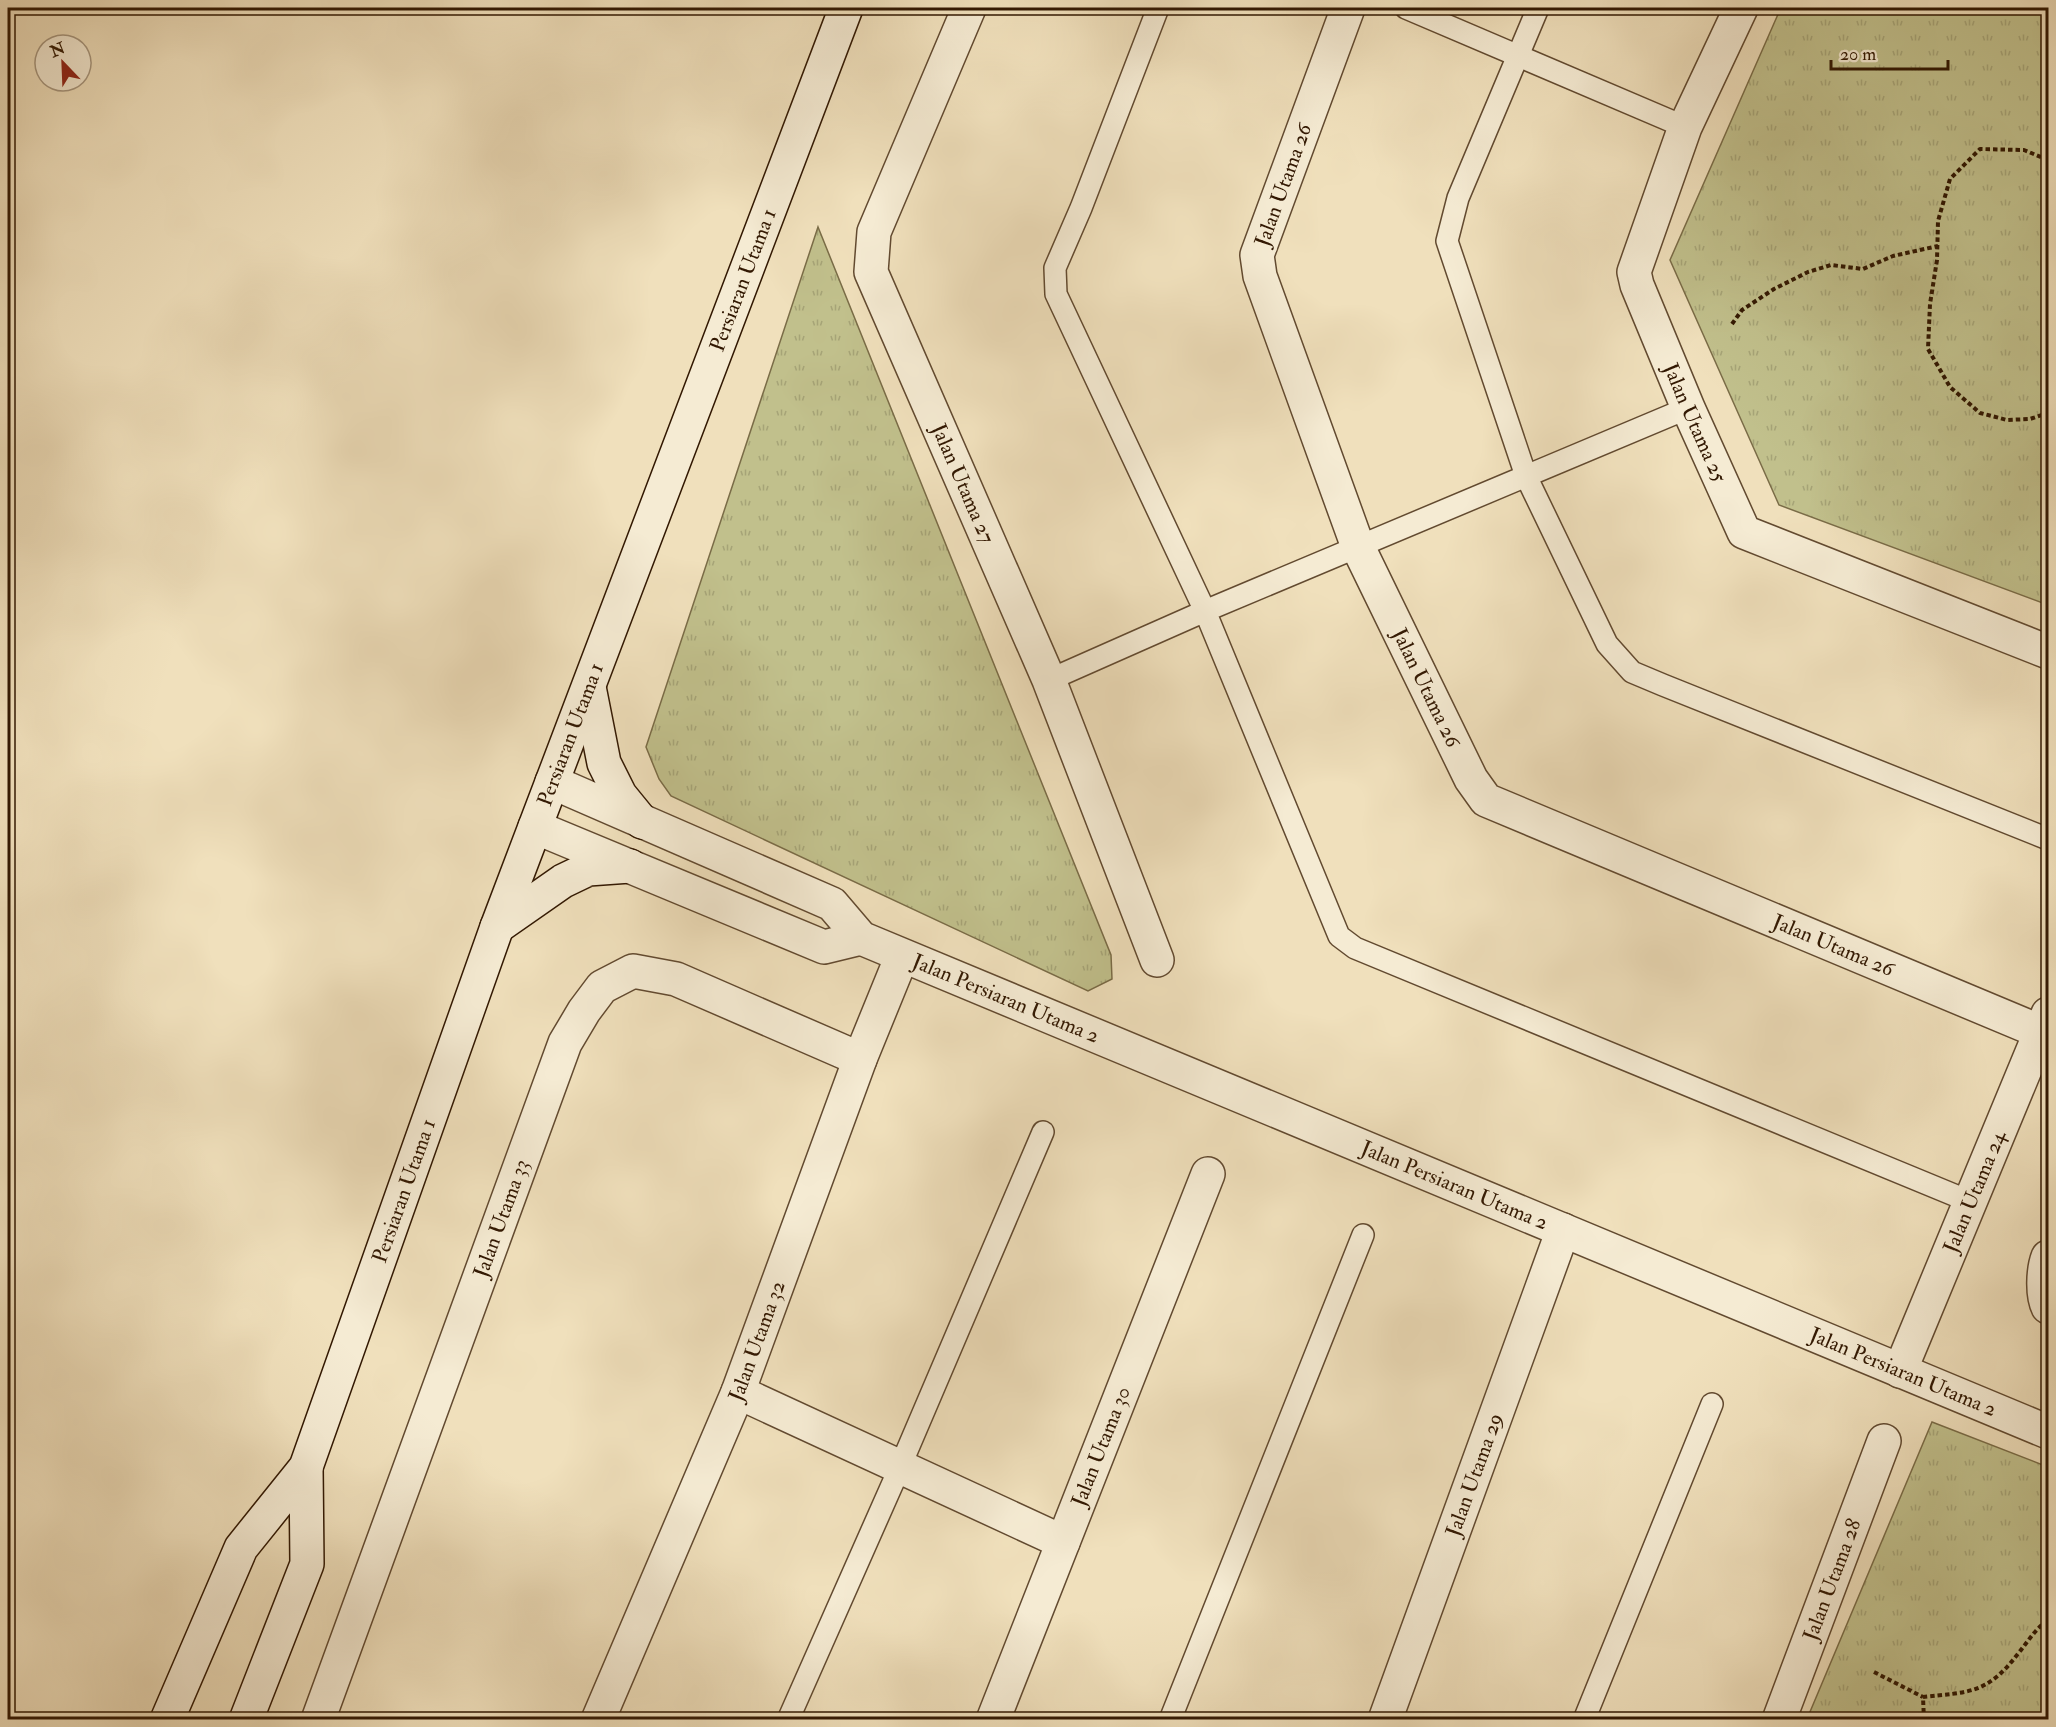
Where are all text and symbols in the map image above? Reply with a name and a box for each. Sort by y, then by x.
north arrow [33,33,93,93]
scale bar [1831,33,1948,71]
text: N [46,38,69,63]
text: 20 m [1840,43,1876,66]
street label: Jalan Utama 26 [1248,119,1319,251]
street label: Persiaran Utama 1 [704,205,783,356]
street label: Jalan Utama 25 [1656,358,1733,488]
street label: Jalan Utama 27 [924,418,1001,548]
street label: Jalan Utama 26 [1385,623,1467,753]
street label: Persiaran Utama 1 [531,659,610,810]
street label: Jalan Utama 26 [1767,908,1899,984]
street label: Jalan Persiaran Utama 2 [907,947,1103,1050]
street label: Persiaran Utama 1 [366,1115,442,1267]
street label: Jalan Utama 24 [1937,1125,2013,1258]
street label: Jalan Persiaran Utama 2 [1356,1134,1552,1236]
street label: Jalan Utama 33 [467,1156,535,1282]
street label: Jalan Utama 32 [722,1277,792,1407]
street label: Jalan Persiaran Utama 2 [1805,1321,2001,1423]
street label: Jalan Utama 30 [1065,1383,1137,1511]
street label: Jalan Utama 29 [1439,1409,1509,1541]
street label: Jalan Utama 28 [1797,1515,1868,1646]

